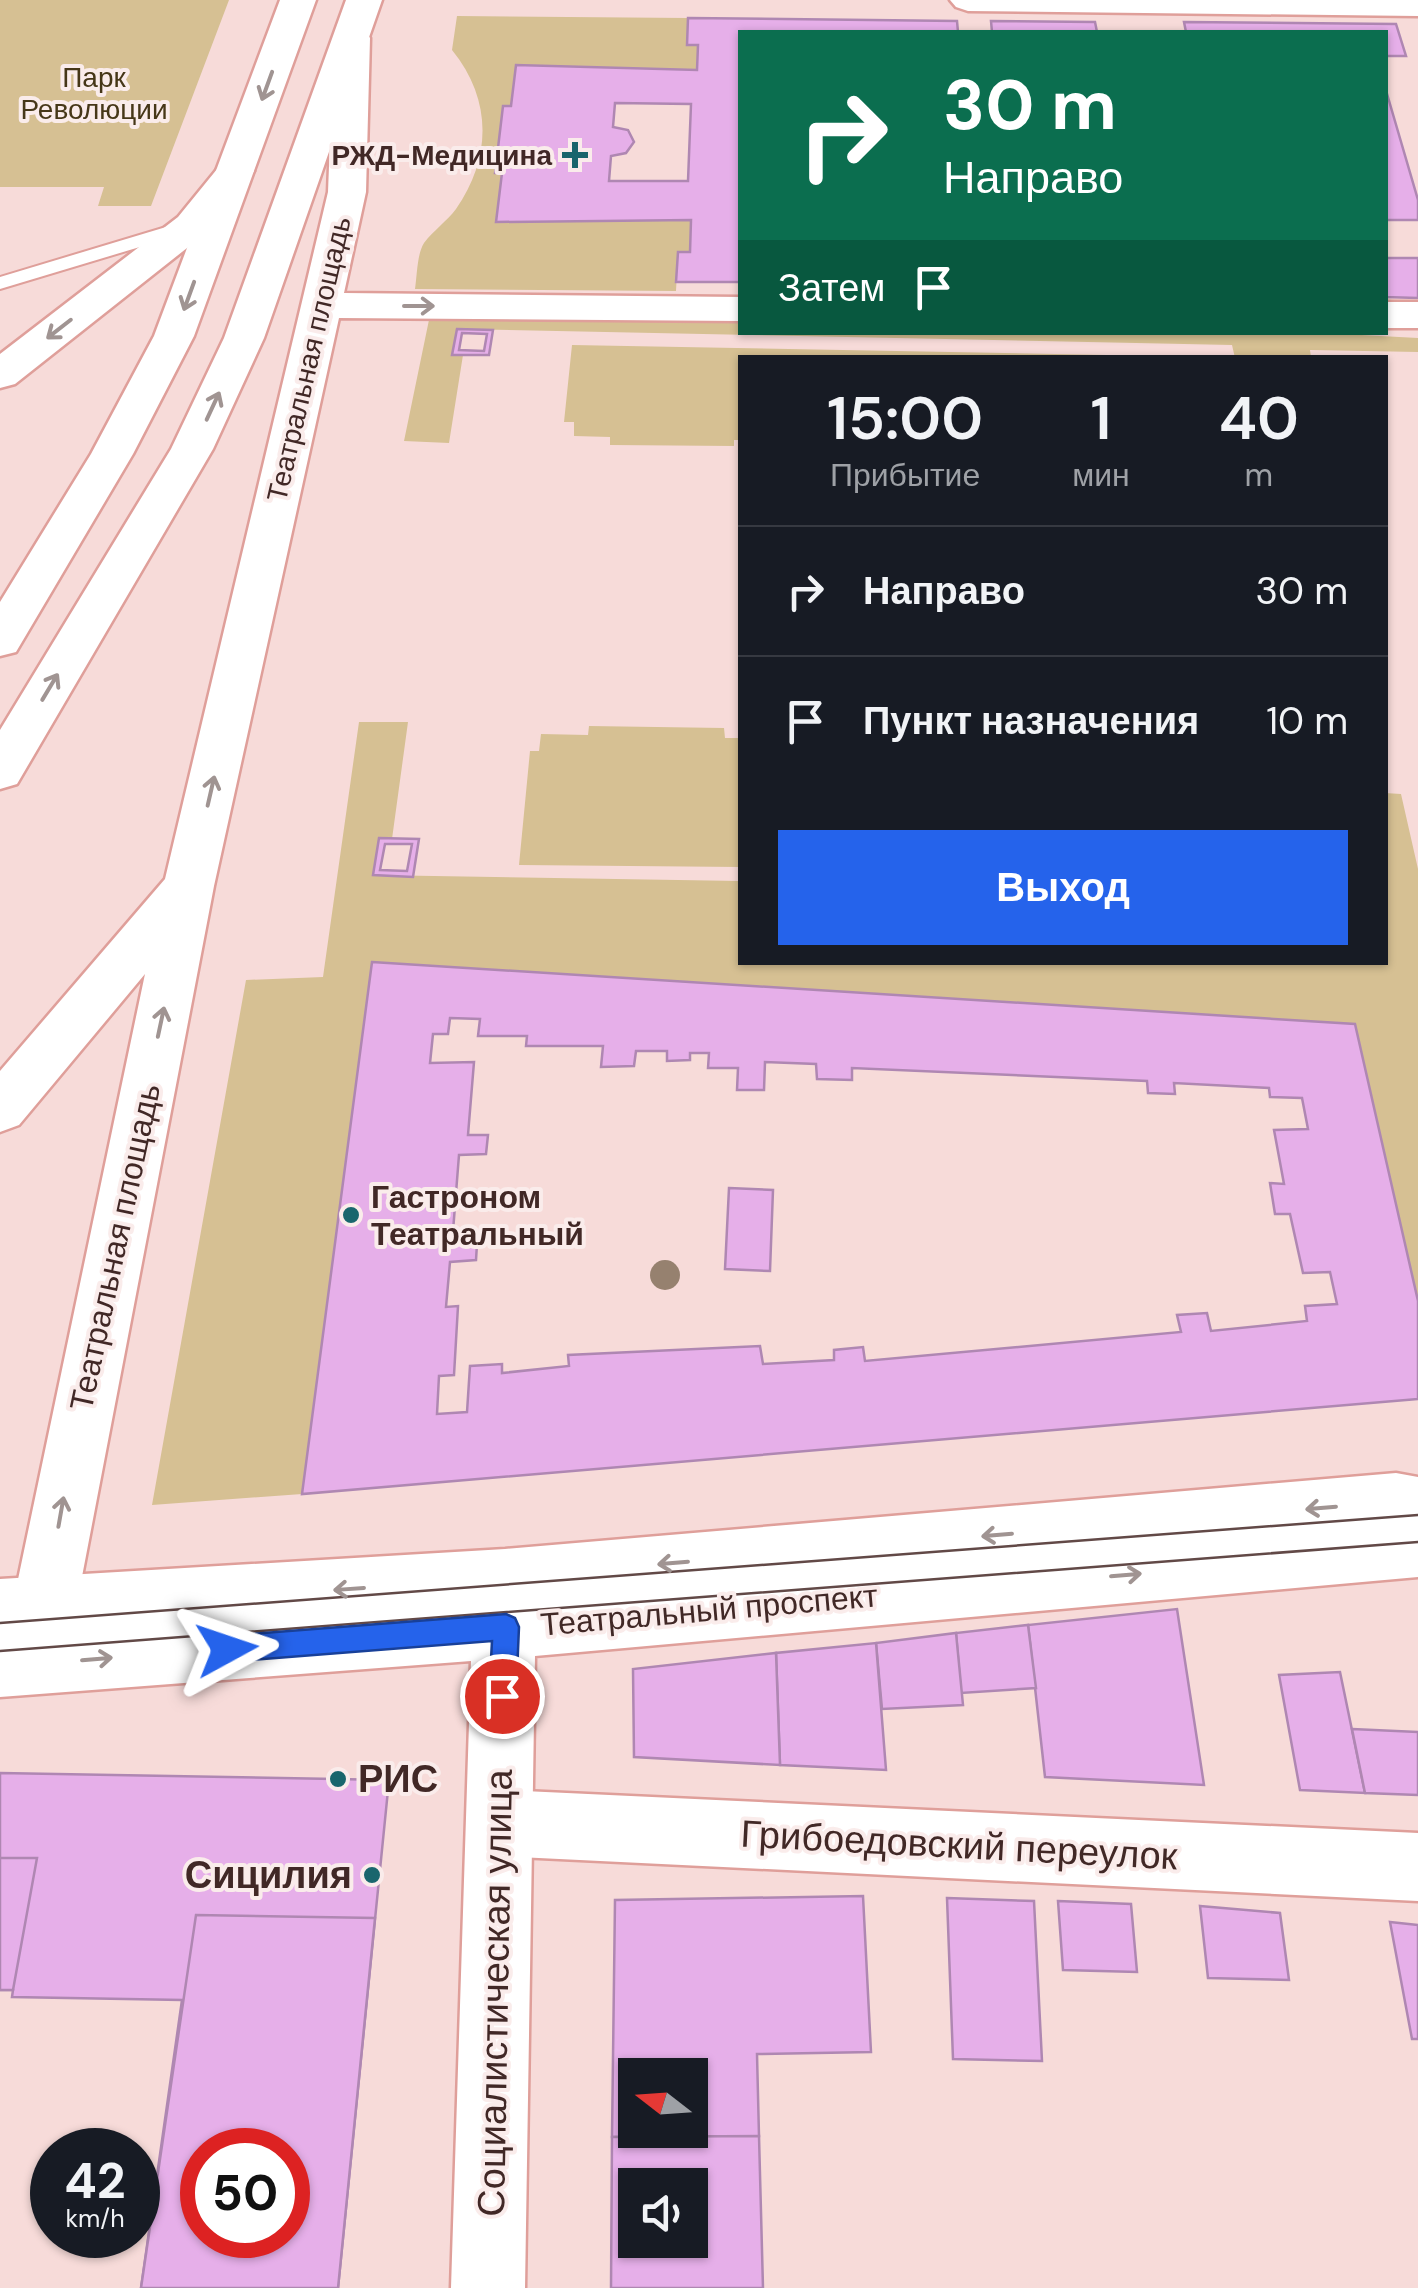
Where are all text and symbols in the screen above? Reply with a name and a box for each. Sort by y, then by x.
park label: Парк Революции [20,59,168,128]
text: 30 m [943,60,1117,151]
one-way arrow [257,69,275,100]
icon: right [778,70,908,200]
place label: РЖД-Медицина [332,137,552,174]
marker: РЖД-Медицина [562,142,588,168]
text: Направо [943,148,1123,207]
street label: Театральная площадь [258,213,360,505]
icon: arrive [906,260,961,315]
text: Затем [778,263,886,313]
one-way arrow [179,279,197,310]
one-way arrow [402,296,434,316]
one-way arrow [47,318,73,340]
text: 15:00 [827,379,983,458]
text: 1 [1090,379,1111,458]
text: 40 [1219,379,1299,458]
one-way arrow [204,391,223,421]
text: Прибытие [830,454,980,496]
text: мин [1072,454,1130,496]
text: m [1245,454,1273,496]
icon: right [778,564,833,619]
text: Направо [863,566,1025,616]
text: 30 m [1256,566,1348,616]
one-way arrow [40,673,60,702]
icon: arrive [778,694,833,749]
text: Пункт назначения [863,696,1199,746]
text: 10 m [1266,696,1348,746]
one-way arrow [203,776,221,808]
button: Выход [778,830,1348,945]
one-way arrow [153,1007,172,1039]
street label: Театральная площадь [60,1080,170,1414]
place label: Гастроном Театральный [371,1176,584,1255]
marker: Гастроном Театральный [340,1204,362,1226]
one-way arrow [52,1496,71,1529]
one-way arrow [1305,1499,1338,1518]
one-way arrow [982,1526,1014,1545]
one-way arrow [658,1554,690,1573]
one-way arrow [1109,1566,1141,1585]
street label: Театральный проспект [539,1574,880,1646]
one-way arrow [334,1580,366,1599]
position arrow [175,1597,279,1701]
one-way arrow [81,1650,113,1669]
pin [460,1654,545,1739]
icon: arrive [475,1669,530,1724]
place label: РИС [358,1754,438,1804]
marker: РИС [327,1768,349,1790]
street label: Социалистическая улица [466,1768,524,2217]
street label: Грибоедовский переулок [739,1809,1179,1881]
place label: Сицилия [185,1850,352,1900]
marker: Сицилия [361,1864,383,1886]
north arrow [618,2058,708,2148]
map controls [618,2058,708,2258]
speed limit sign: 50 [180,2128,310,2258]
text: 42 [64,2148,126,2214]
button: sound [618,2168,708,2258]
text: km/h [65,2202,125,2235]

